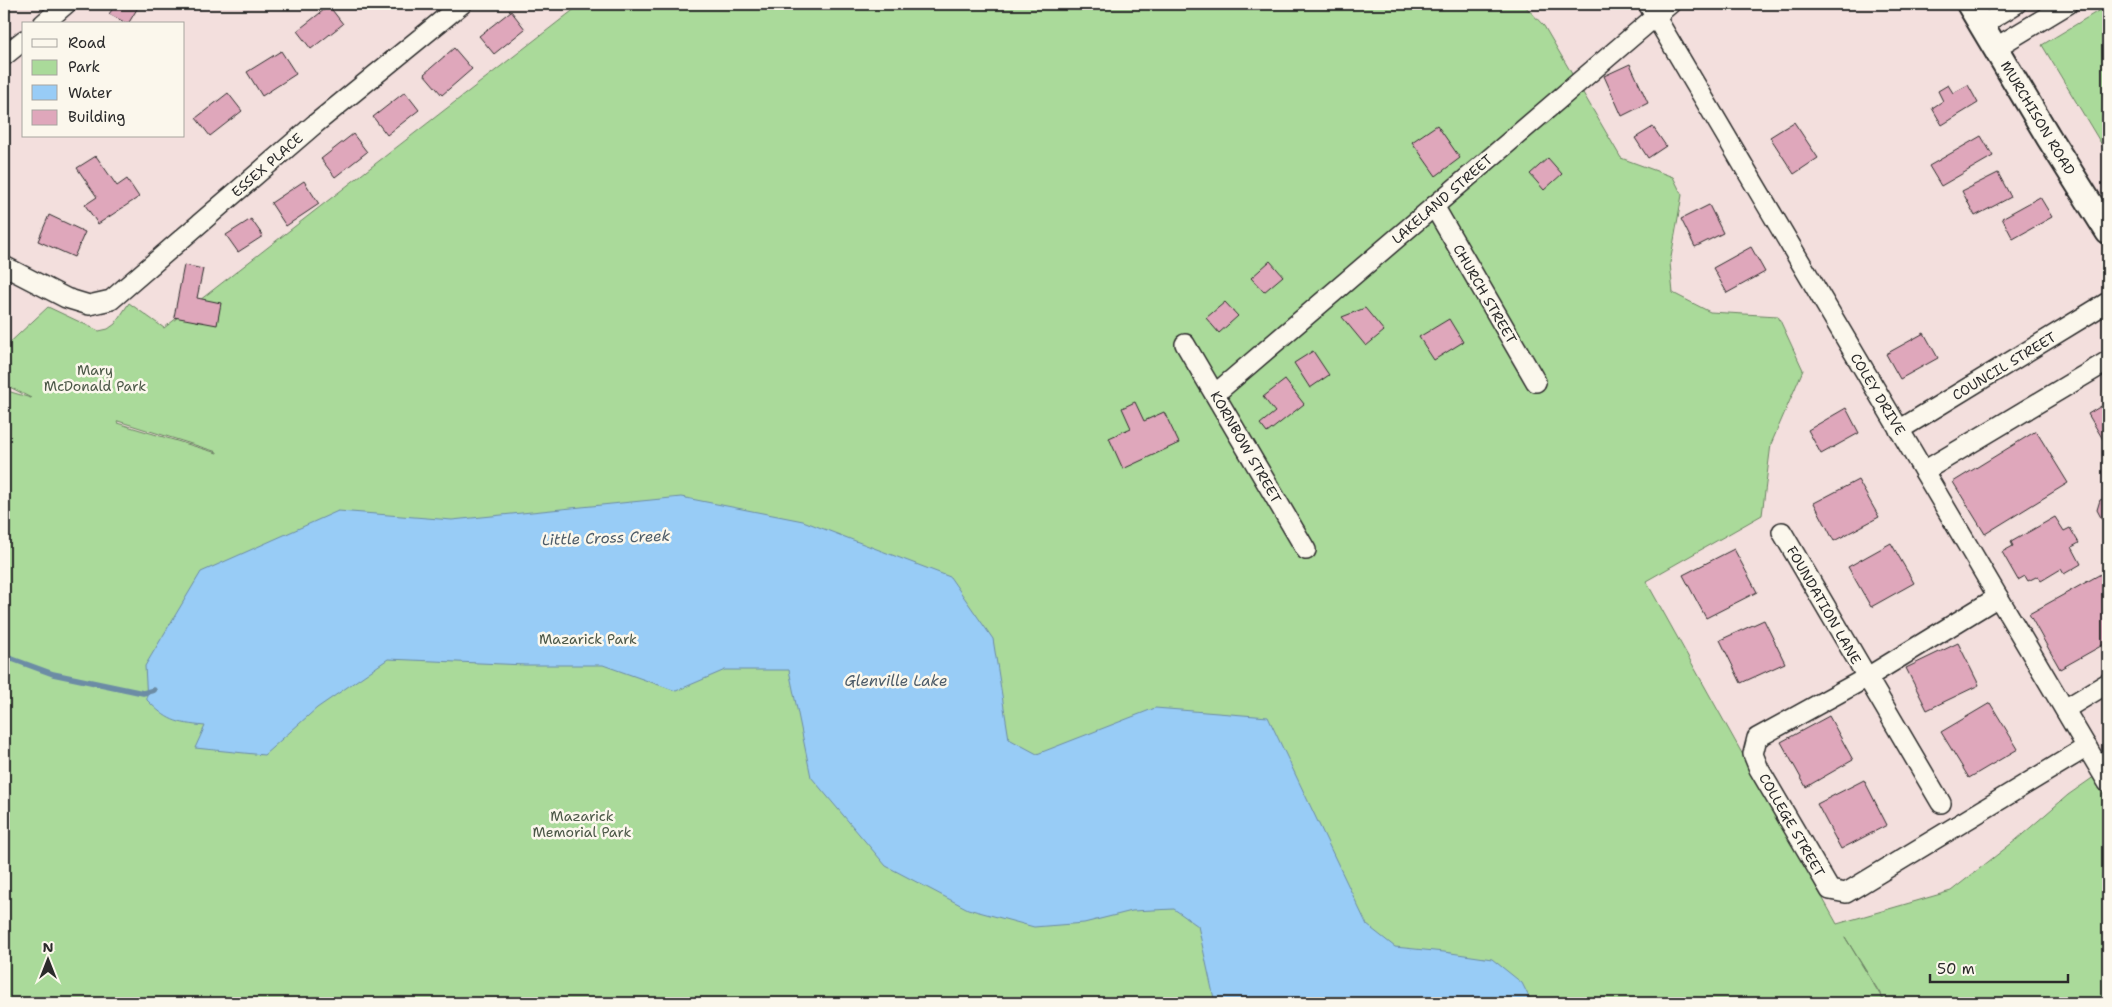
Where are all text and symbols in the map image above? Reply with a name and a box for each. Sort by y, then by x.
legend [22,22,185,138]
text: Road [68,33,106,53]
text: Park [68,57,100,77]
street label: MURCHISON ROAD [1997,58,2079,178]
text: Water [68,83,112,103]
text: Building [68,107,125,127]
street label: ESSEX PLACE [228,129,307,201]
street label: LAKELAND STREET [1388,150,1496,248]
street label: CHURCH STREET [1449,241,1521,347]
street label: COUNCIL STREET [1949,328,2060,404]
street label: COLEY DRIVE [1846,350,1910,438]
park label: Mary McDonald Park [44,361,146,395]
street label: KORNBOW STREET [1207,388,1286,507]
water label: Little Cross Creek [541,526,671,550]
street label: FOUNDATION LANE [1783,543,1865,668]
park label: Mazarick Park [539,630,637,648]
water label: Glenville Lake [845,671,947,691]
street label: COLLEGE STREET [1755,770,1829,880]
park label: Mazarick Memorial Park [532,807,632,841]
north arrow [22,934,72,984]
text: N [42,938,54,956]
scale bar [1930,952,2067,984]
text: 50 m [1937,959,1975,979]

